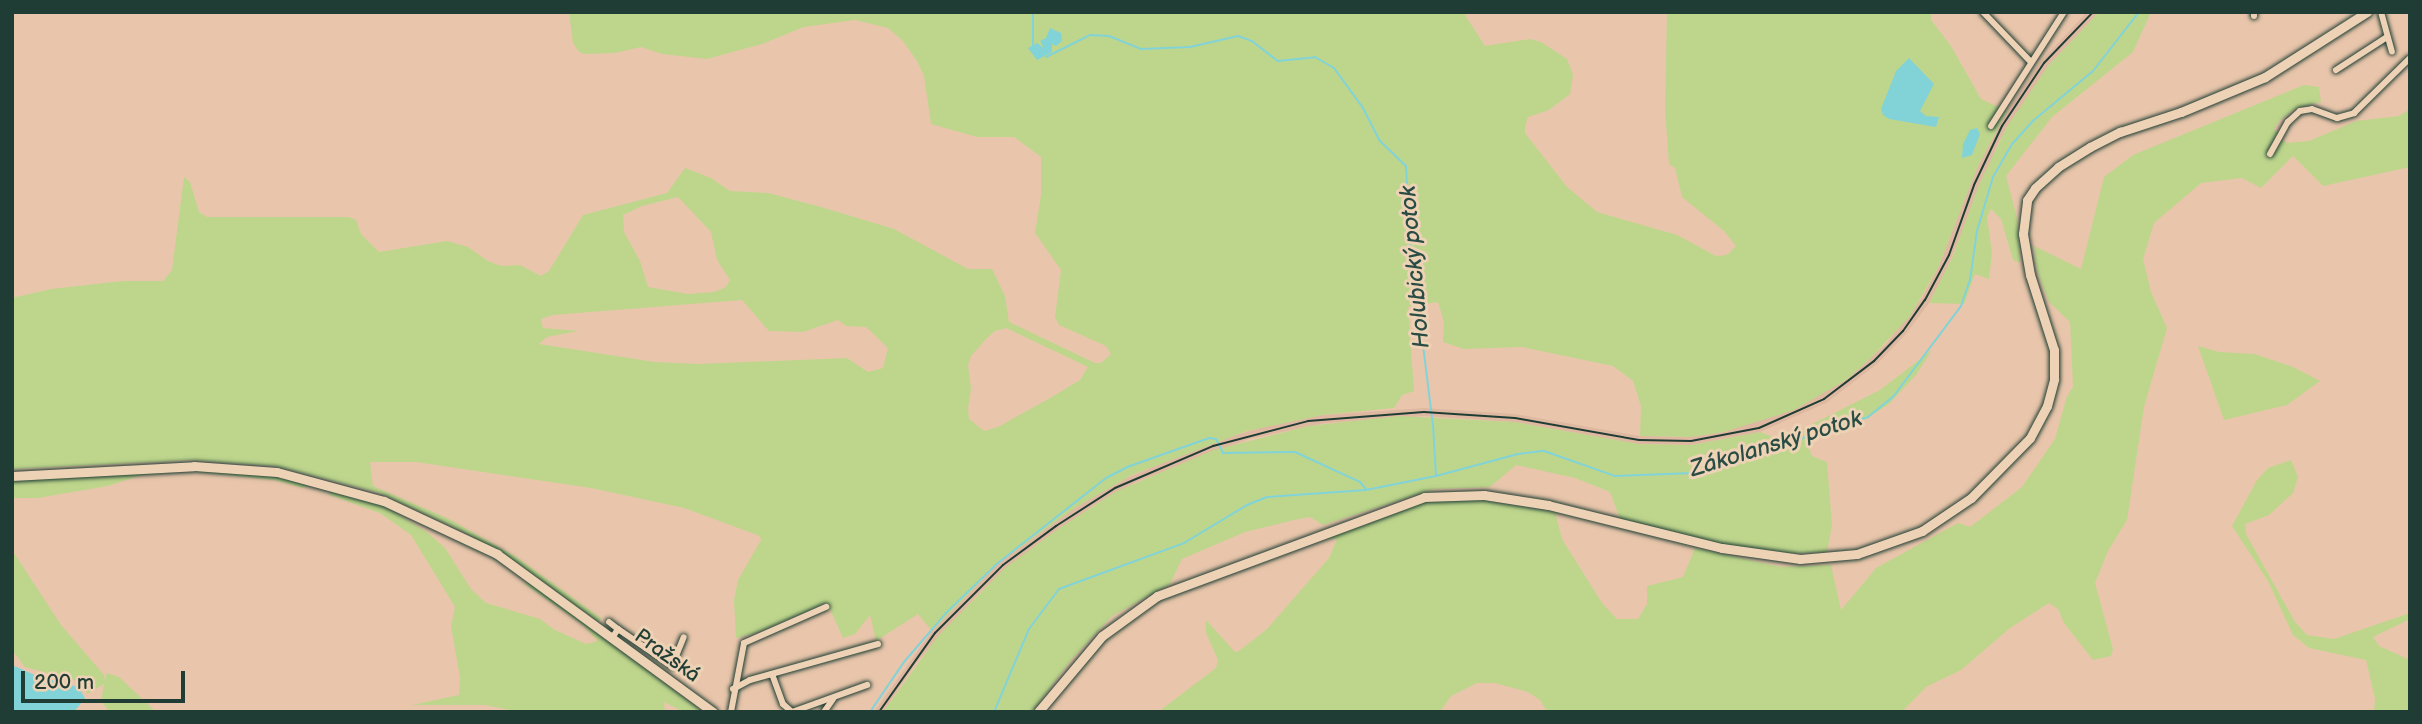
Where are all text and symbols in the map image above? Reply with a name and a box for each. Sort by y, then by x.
water label: Holubický potok [1394,184,1436,350]
water label: Zákolanský potok [1686,405,1866,483]
street label: Pražská [629,624,705,688]
scale bar [24,658,189,702]
text: 200 m [34,670,94,695]

